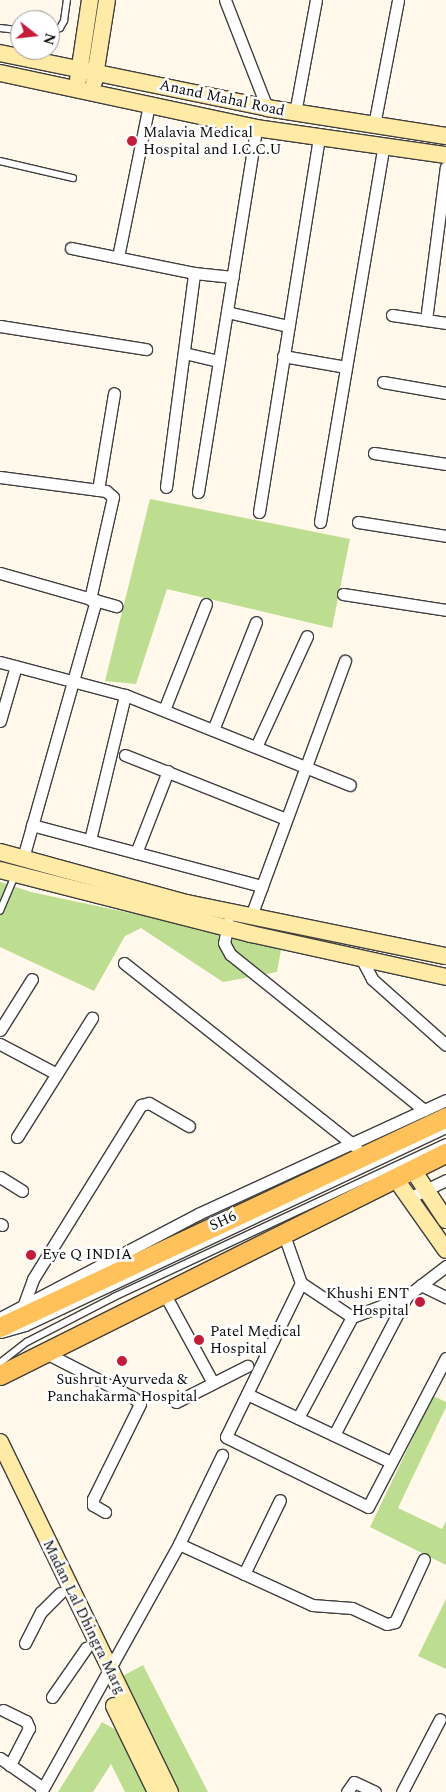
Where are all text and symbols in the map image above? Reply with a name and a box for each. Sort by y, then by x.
north arrow [10,10,60,60]
text: N [37,31,61,47]
street label: Anand Mahal Road [158,76,286,120]
place label: Malavia Medical Hospital and I.C.C.U [143,123,282,158]
marker: Malavia Medical Hospital and I.C.C.U [125,134,139,148]
street label: SH6 [207,1207,239,1235]
place label: Eye Q INDIA [42,1246,132,1264]
marker: Eye Q INDIA [24,1248,38,1262]
place label: Khushi ENT Hospital [326,1284,409,1319]
marker: Khushi ENT Hospital [413,1295,427,1309]
place label: Patel Medical Hospital [210,1322,301,1357]
marker: Patel Medical Hospital [192,1333,206,1347]
marker: Sushrut Ayurveda & Panchakarma Hospital [115,1354,129,1368]
place label: Sushrut Ayurveda & Panchakarma Hospital [47,1370,197,1405]
street label: Madan Lal Dhingra Marg [39,1537,129,1697]

